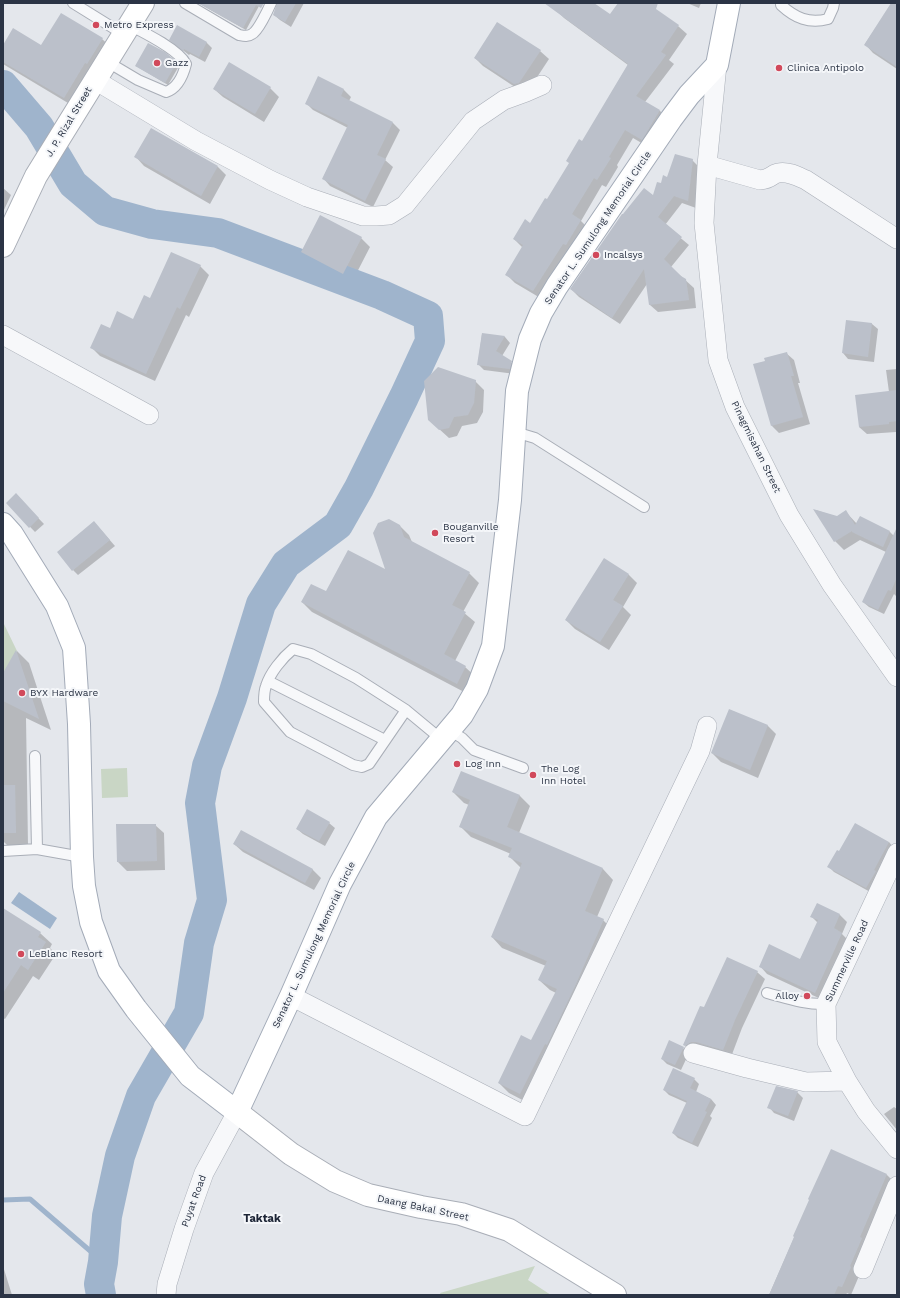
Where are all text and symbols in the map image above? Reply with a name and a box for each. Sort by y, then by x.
place label: Metro Express [104,19,174,31]
marker: Metro Express [91,20,101,30]
place label: Gazz [165,57,189,69]
marker: Gazz [152,58,162,68]
place label: Clinica Antipolo [787,62,864,74]
marker: Clinica Antipolo [774,63,784,73]
street label: J. P. Rizal Street [43,85,95,159]
street label: Senator L. Sumulong Memorial Circle [542,149,654,307]
place label: Incalsys [604,249,643,261]
marker: Incalsys [591,250,601,260]
street label: Pinagmisahan Street [729,399,783,495]
place label: Bouganville Resort [443,521,498,544]
marker: Bouganville Resort [430,528,440,538]
place label: BYX Hardware [30,687,98,699]
marker: BYX Hardware [17,688,27,698]
place label: Log Inn [465,758,501,770]
marker: Log Inn [452,759,462,769]
place label: The Log Inn Hotel [541,763,586,786]
marker: The Log Inn Hotel [528,770,538,780]
street label: Senator L. Sumulong Memorial Circle [270,860,358,1030]
street label: Summerville Road [823,918,871,1004]
place label: LeBlanc Resort [29,948,102,960]
marker: LeBlanc Resort [16,949,26,959]
place label: Alloy [775,990,799,1002]
marker: Alloy [802,991,812,1001]
street label: Puyat Road [179,1173,209,1229]
street label: Daang Bakal Street [376,1192,470,1224]
district label: Taktak [243,1212,281,1226]

